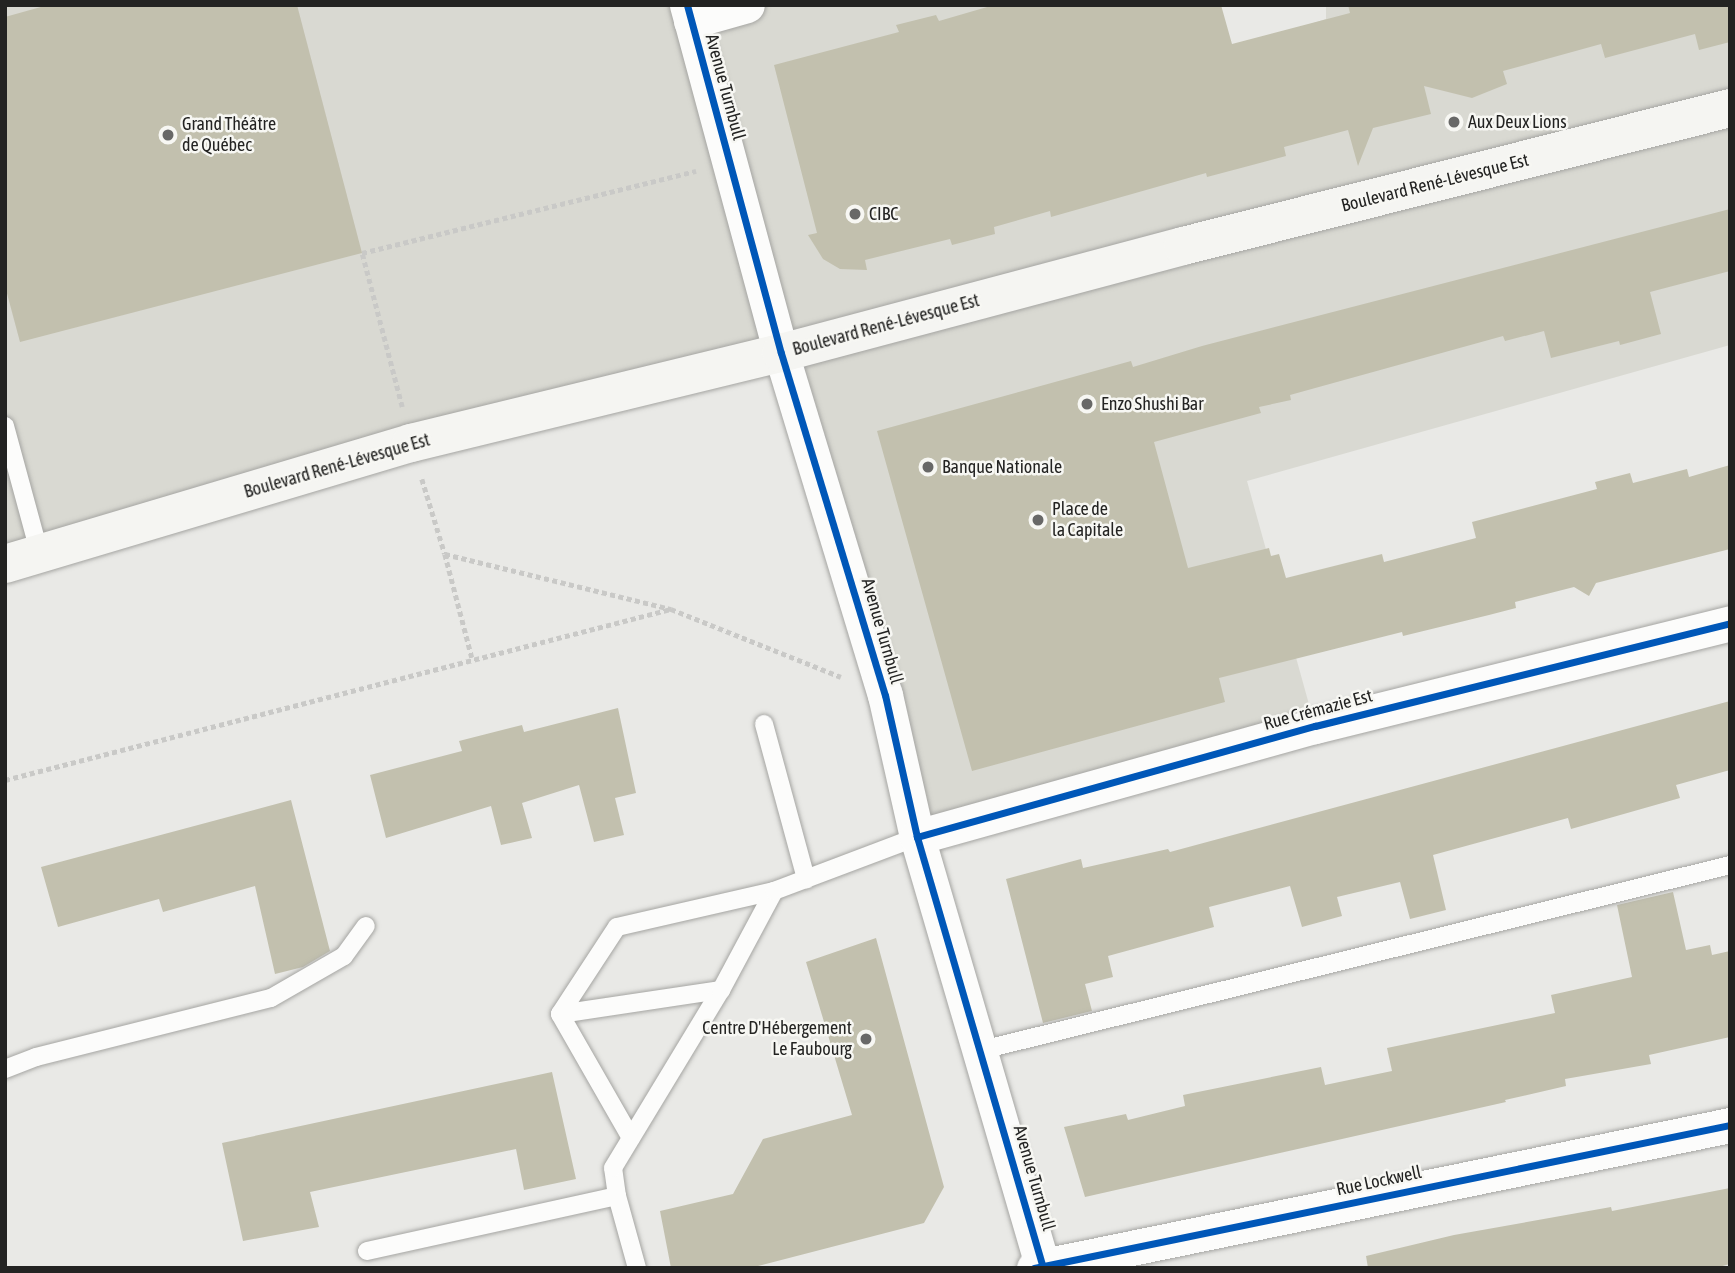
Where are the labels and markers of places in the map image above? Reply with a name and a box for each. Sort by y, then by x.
place label: Aux Deux Lions [1468,111,1567,133]
place label: Grand Théâtre de Québec [182,114,276,156]
marker: Aux Deux Lions [1446,114,1462,130]
marker: Grand Théâtre de Québec [160,127,176,143]
place label: CIBC [869,203,898,225]
marker: CIBC [847,206,863,222]
place label: Enzo Shushi Bar [1101,393,1204,415]
marker: Enzo Shushi Bar [1079,396,1095,412]
place label: Banque Nationale [942,456,1062,478]
marker: Banque Nationale [920,459,936,475]
place label: Place de la Capitale [1052,499,1123,542]
marker: Place de la Capitale [1030,512,1046,528]
place label: Centre D'Hébergement Le Faubourg [702,1018,852,1060]
marker: Centre D'Hébergement Le Faubourg [858,1031,874,1047]

